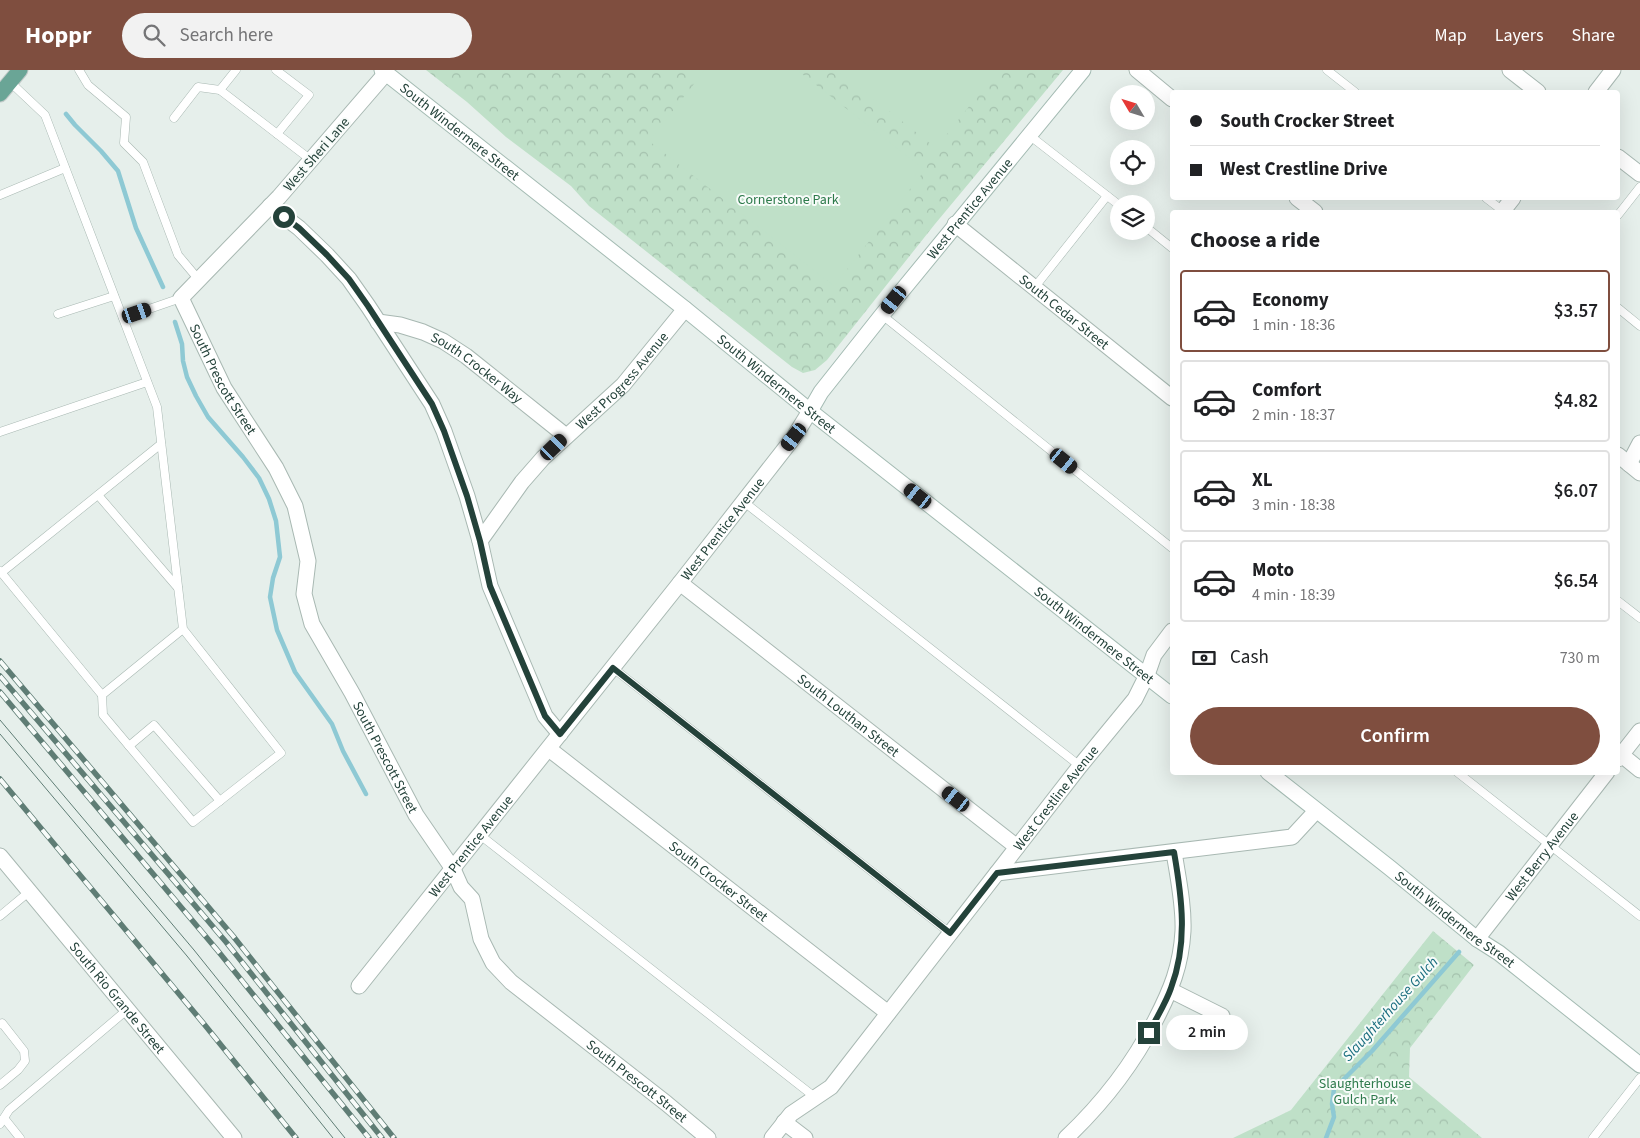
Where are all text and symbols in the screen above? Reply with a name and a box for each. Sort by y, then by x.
search box [122,13,472,58]
text: Hoppr [25,18,92,53]
icon: search [140,21,168,49]
text: Search here [180,22,273,49]
text: Map [1435,23,1467,48]
text: Layers [1495,23,1544,48]
text: Share [1572,23,1615,48]
street label: South Windermere Street [395,78,524,186]
north arrow [1110,85,1155,130]
map controls [1110,85,1155,240]
text: South Crocker Street [1220,108,1394,135]
street label: West Sheri Lane [279,113,355,196]
button: locate [1110,140,1155,185]
street label: West Prentice Avenue [923,154,1018,264]
text: West Crestline Drive [1220,156,1388,183]
park label: Cornerstone Park [737,190,839,210]
button: layers [1110,195,1155,240]
route start [273,206,295,228]
text: Choose a ride [1190,224,1320,256]
street label: South Cedar Street [1014,270,1113,355]
car [878,284,909,316]
text: Economy [1252,287,1329,314]
icon: car [1192,289,1237,334]
text: $3.57 [1554,298,1598,325]
car [120,301,153,325]
text: 1 min · 18:36 [1252,314,1335,336]
street label: South Prescott Street [184,321,261,439]
street label: South Crocker Way [427,328,527,409]
street label: West Progress Avenue [571,328,673,435]
street label: South Windermere Street [712,330,840,439]
text: Comfort [1252,377,1322,404]
icon: car [1192,379,1237,424]
text: $4.82 [1554,388,1598,415]
text: 2 min · 18:37 [1252,404,1335,426]
car [778,421,809,453]
car [537,431,570,463]
car [1047,446,1080,476]
text: XL [1252,467,1273,494]
icon: car [1192,469,1237,514]
street label: West Prentice Avenue [677,474,770,585]
text: $6.07 [1554,478,1598,505]
car [901,481,934,511]
text: 3 min · 18:38 [1252,494,1335,516]
text: Moto [1252,557,1294,584]
icon: car [1192,559,1237,604]
text: $6.54 [1554,568,1598,595]
street label: South Windermere Street [1029,582,1158,689]
text: 4 min · 18:39 [1252,584,1335,606]
icon: cash [1190,644,1218,672]
text: Cash [1230,644,1269,671]
text: 730 m [1560,647,1600,669]
street label: South Louthan Street [793,669,903,762]
street label: South Prescott Street [347,698,422,817]
button: Confirm [1190,707,1600,765]
street label: West Crestline Avenue [1009,741,1104,855]
car [939,784,972,814]
street label: West Prentice Avenue [424,791,518,902]
street label: West Berry Avenue [1501,808,1584,906]
street label: South Crocker Street [664,837,772,927]
street label: South Windermere Street [1390,867,1519,973]
street label: South Rio Grande Street [64,938,169,1059]
water label: Slaughterhouse Gulch [1338,952,1443,1066]
callout: 2 min [1166,1016,1249,1050]
text: 2 min [1188,1021,1226,1043]
route end [1138,1022,1160,1044]
street label: South Prescott Street [582,1035,691,1128]
park label: Slaughterhouse Gulch Park [1319,1074,1411,1110]

